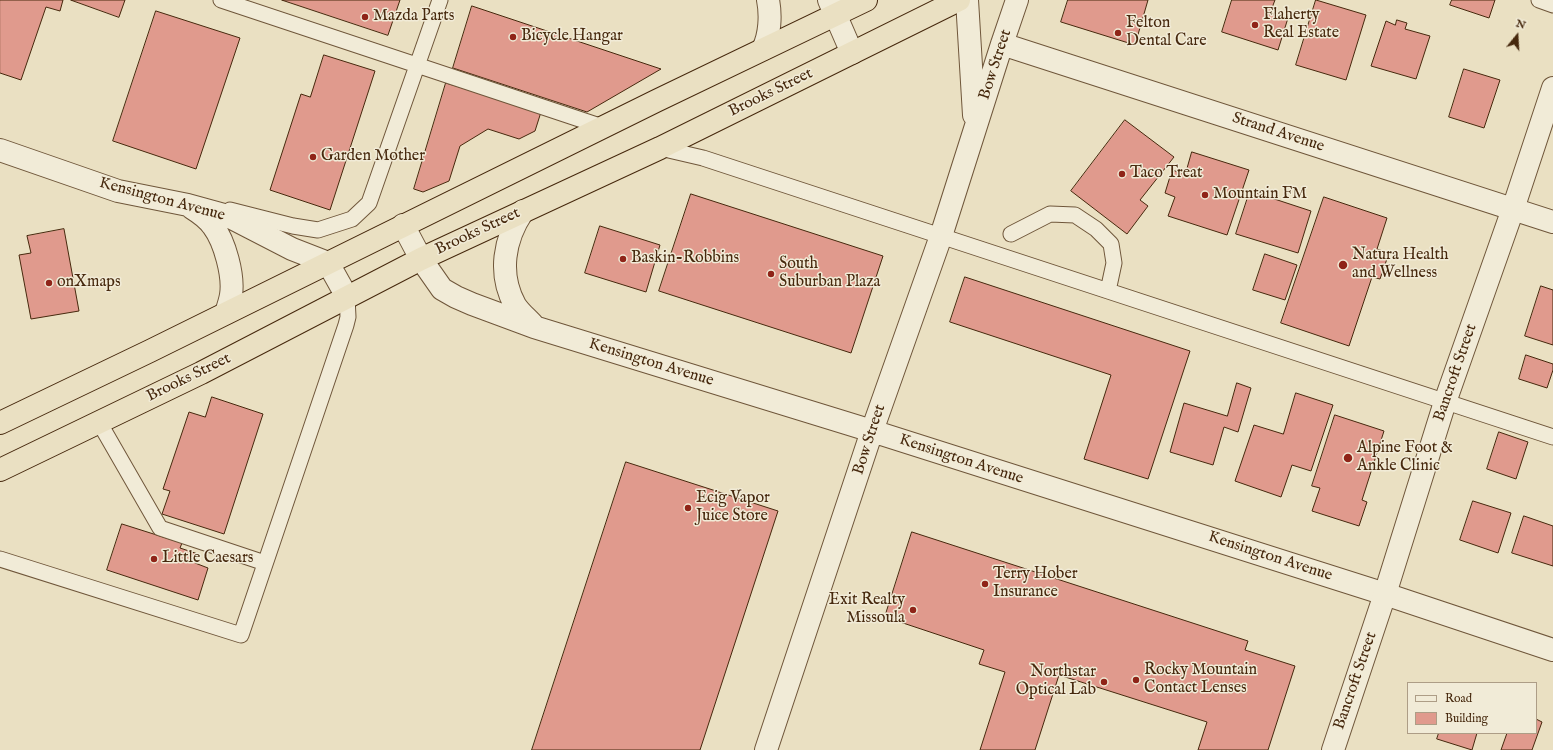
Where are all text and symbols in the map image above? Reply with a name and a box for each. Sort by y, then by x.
place label: Flaherty Real Estate [1263,6,1339,44]
place label: Mazda Parts [373,7,454,27]
marker: Mazda Parts [360,12,370,22]
place label: Felton Dental Care [1126,14,1207,52]
north arrow [1497,16,1537,56]
text: N [1514,16,1527,33]
marker: Flaherty Real Estate [1250,20,1260,30]
place label: Bicycle Hangar [521,27,623,47]
street label: Bow Street [976,27,1016,103]
marker: Felton Dental Care [1113,28,1123,38]
marker: Bicycle Hangar [508,32,518,42]
street label: Brooks Street [726,64,816,122]
street label: Strand Avenue [1229,109,1327,157]
place label: Garden Mother [321,147,425,167]
marker: Garden Mother [308,152,318,162]
place label: Taco Treat [1130,164,1202,184]
marker: Taco Treat [1117,169,1127,179]
street label: Kensington Avenue [97,174,227,226]
place label: Mountain FM [1213,185,1307,205]
marker: Mountain FM [1200,190,1210,200]
street label: Brooks Street [433,204,523,260]
place label: Natura Health and Wellness [1352,246,1449,284]
place label: Baskin-Robbins [631,249,739,269]
marker: Baskin-Robbins [618,254,628,264]
place label: South Suburban Plaza [779,255,880,293]
marker: Natura Health and Wellness [1337,259,1349,271]
marker: South Suburban Plaza [766,269,776,279]
place label: onXmaps [57,273,121,293]
marker: onXmaps [44,278,54,288]
street label: Bancroft Street [1430,322,1482,424]
street label: Kensington Avenue [586,335,716,391]
street label: Brooks Street [144,349,234,407]
street label: Bow Street [850,402,890,478]
street label: Kensington Avenue [896,431,1026,489]
place label: Alpine Foot & Ankle Clinic [1357,439,1453,477]
marker: Alpine Foot & Ankle Clinic [1342,452,1354,464]
place label: Ecig Vapor Juice Store [696,489,770,527]
marker: Ecig Vapor Juice Store [683,503,693,513]
street label: Kensington Avenue [1205,528,1335,586]
place label: Little Caesars [162,549,253,569]
marker: Little Caesars [149,554,159,564]
place label: Terry Hober Insurance [993,565,1078,603]
marker: Terry Hober Insurance [980,579,990,589]
place label: Exit Realty Missoula [829,591,905,629]
marker: Exit Realty Missoula [908,605,918,615]
street label: Bancroft Street [1330,630,1382,732]
place label: Rocky Mountain Contact Lenses [1144,661,1257,699]
place label: Northstar Optical Lab [1016,663,1096,701]
marker: Rocky Mountain Contact Lenses [1131,675,1141,685]
marker: Northstar Optical Lab [1099,677,1109,687]
legend [1407,682,1537,734]
text: Road [1445,691,1472,706]
text: Building [1445,711,1488,726]

